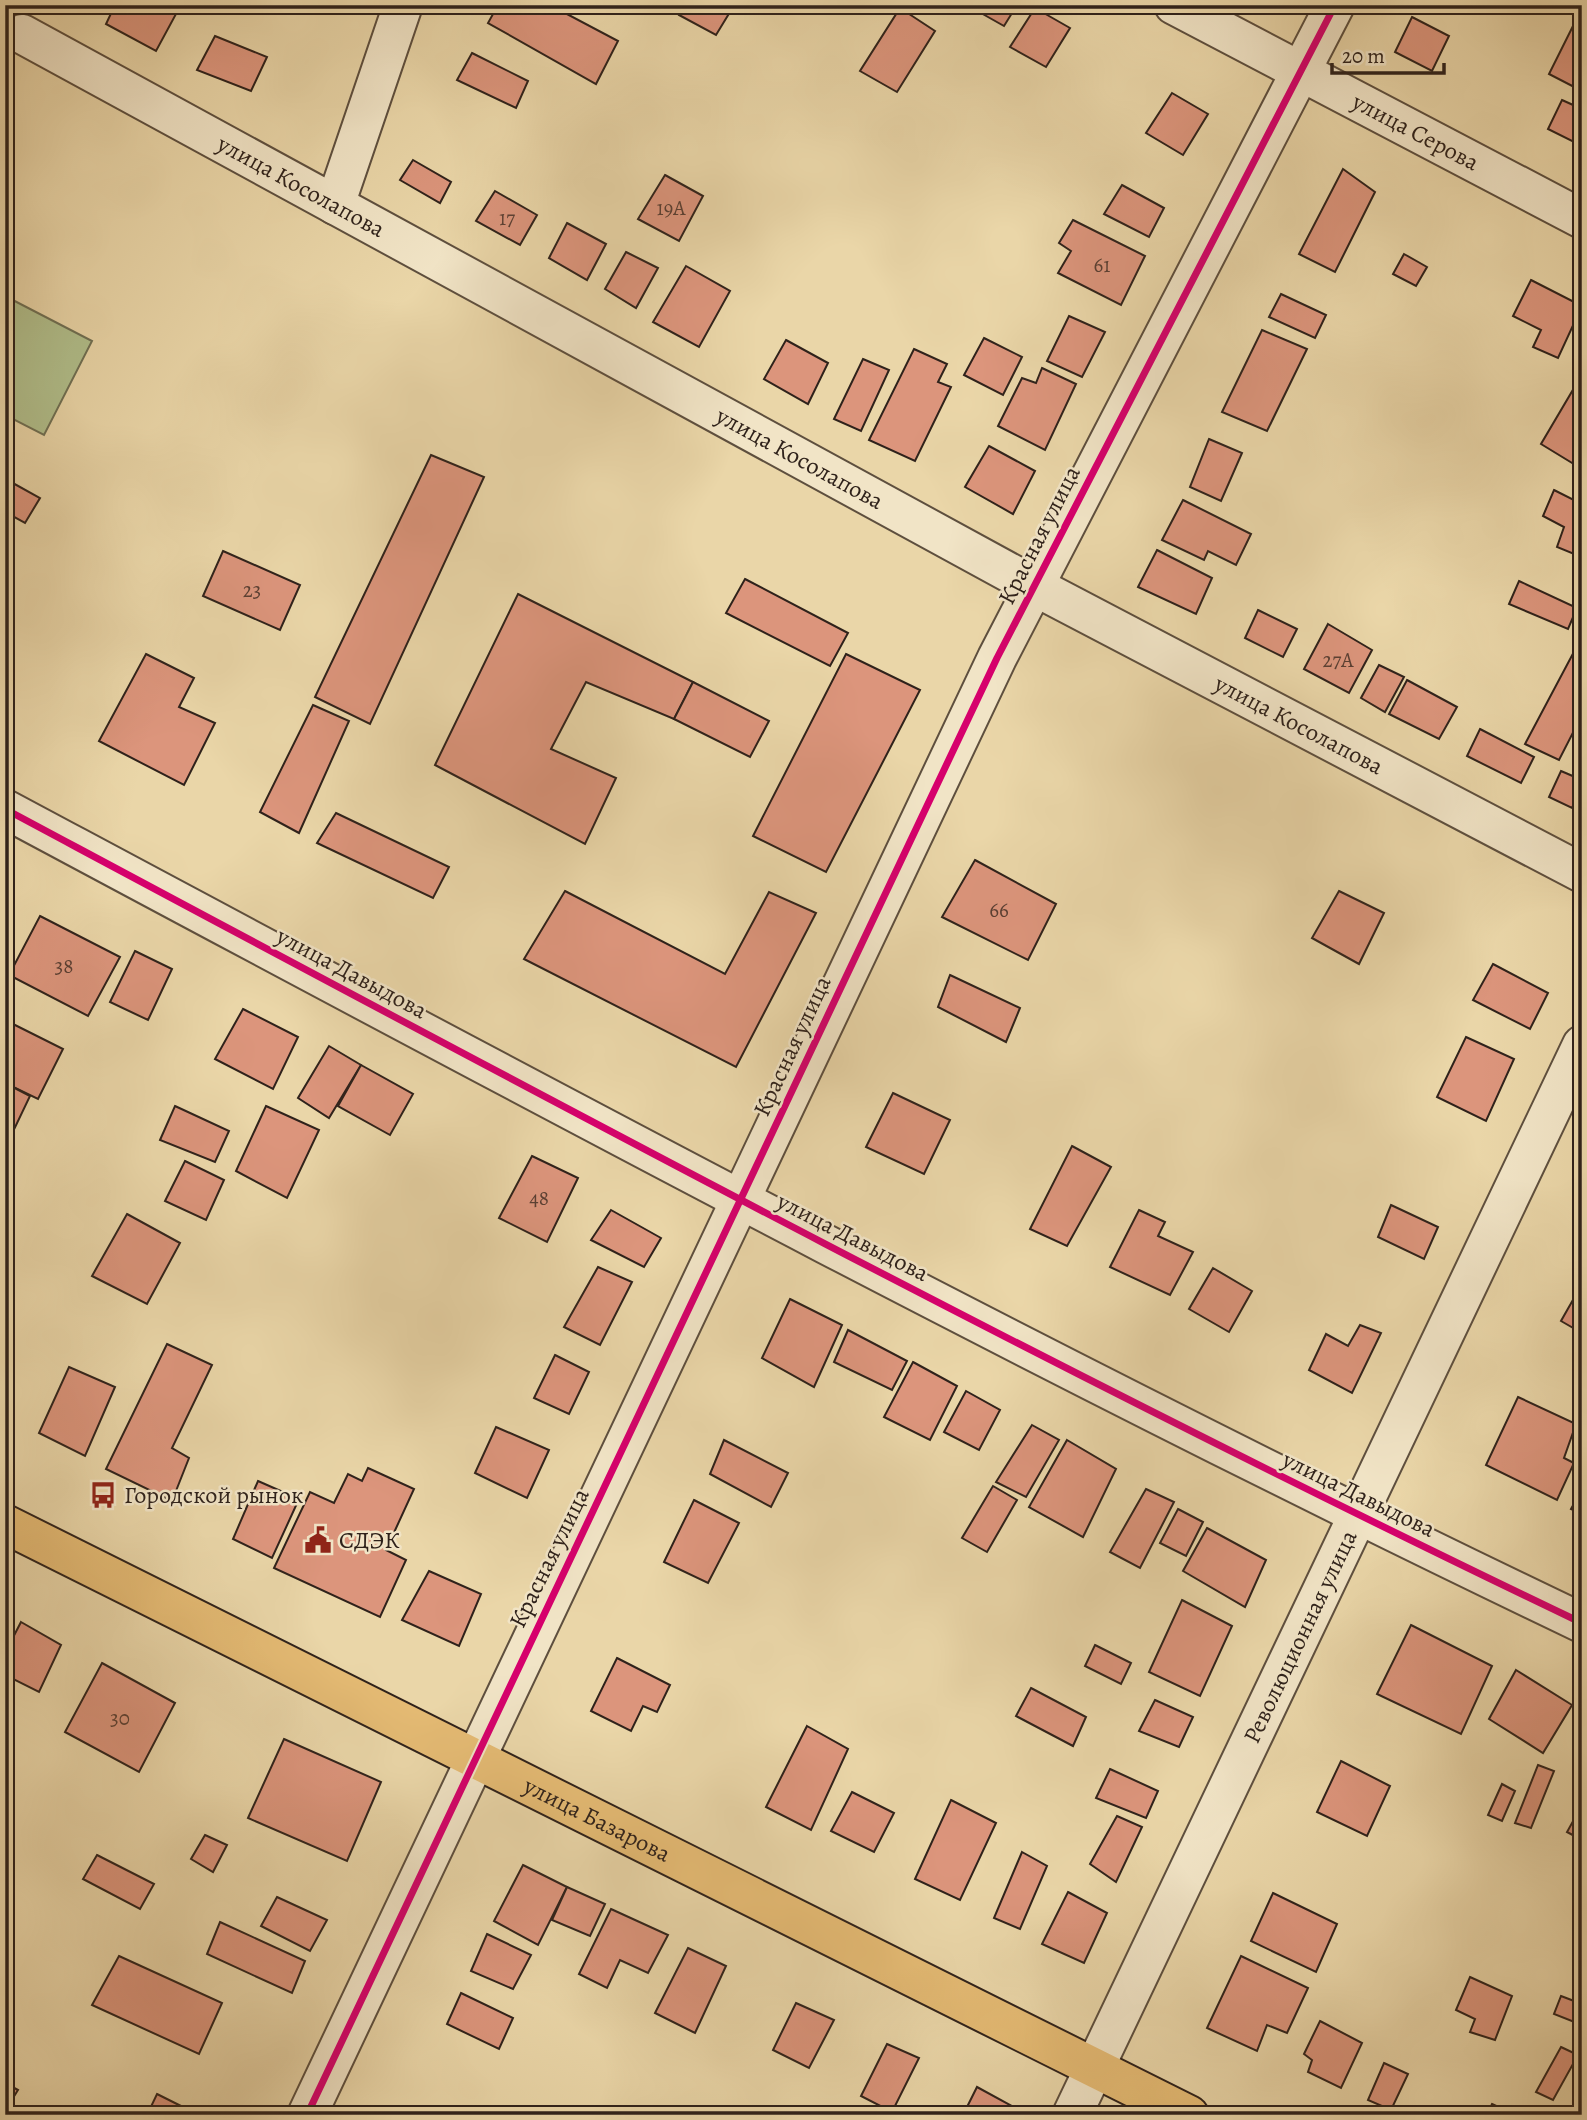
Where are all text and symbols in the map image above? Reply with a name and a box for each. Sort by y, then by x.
scale bar [1332,32,1444,76]
text: 20 m [1342,42,1385,70]
street label: улица Серова [1346,85,1485,178]
street label: улица Косолапова [211,127,391,245]
house number: 19А [656,194,686,222]
house number: 17 [499,204,515,232]
house number: 61 [1094,251,1110,279]
street label: улица Косолапова [709,399,889,517]
street label: Красная улица [990,460,1088,610]
house number: 23 [243,576,261,604]
house number: 27А [1322,646,1354,674]
street label: улица Косолапова [1208,667,1389,782]
house number: 66 [989,896,1009,924]
street label: улица Давыдова [270,919,433,1026]
house number: 38 [55,952,73,980]
street label: Красная улица [745,971,839,1121]
house number: 48 [529,1184,549,1212]
street label: улица Давыдова [771,1185,934,1289]
street label: улица Давыдова [1276,1443,1441,1545]
place label: Городской рынок [124,1479,303,1511]
bus stop icon: Городской рынок [88,1480,118,1510]
street label: Красная улица [501,1483,597,1633]
place label: СДЭК [339,1524,400,1556]
public building icon: СДЭК [303,1525,333,1555]
street label: Революционная улица [1236,1525,1364,1748]
house number: 30 [110,1704,130,1732]
street label: улица Базарова [518,1769,676,1870]

